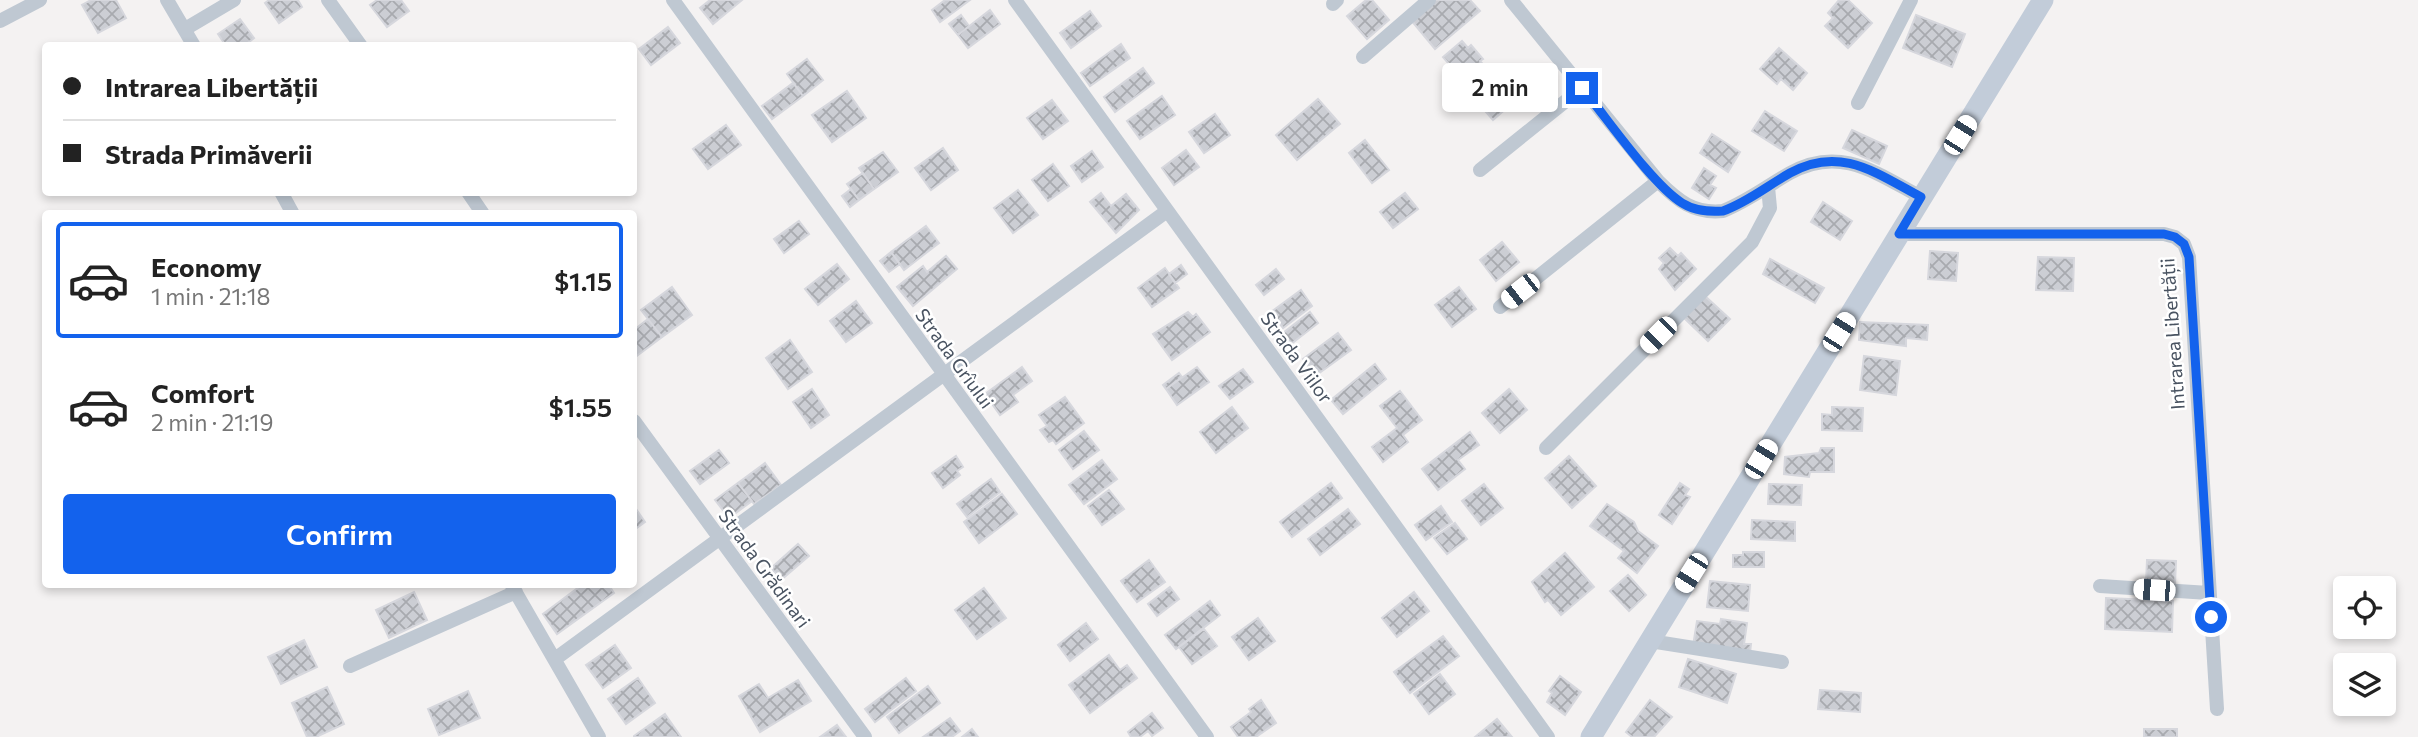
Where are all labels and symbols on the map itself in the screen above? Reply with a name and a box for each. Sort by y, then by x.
callout: 2 min [1442,64,1558,112]
route end [1566,72,1598,104]
car [1940,112,1981,158]
street label: Intrarea Libertății [2155,257,2191,411]
car [1497,270,1544,312]
street label: Strada Grîului [911,304,999,412]
street label: Strada Viilor [1256,307,1338,407]
car [1819,309,1860,355]
car [1636,313,1681,357]
car [1742,436,1781,482]
street label: Strada Grădinari [714,504,816,632]
car [1671,550,1712,596]
car [2133,578,2176,602]
route start [2195,601,2227,633]

